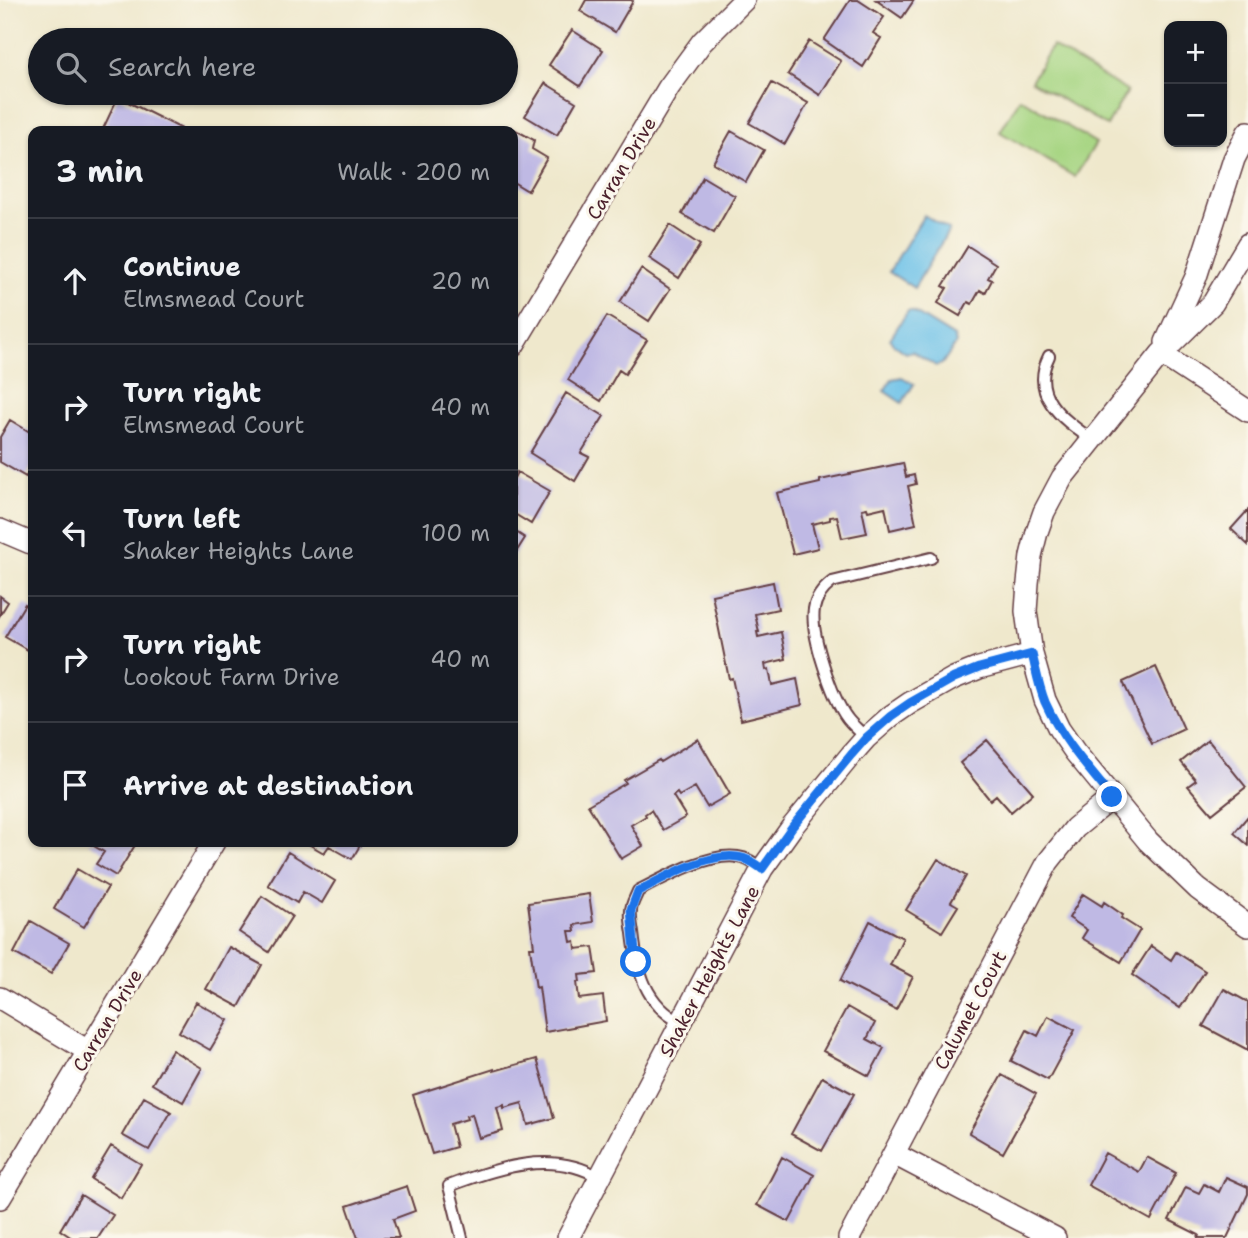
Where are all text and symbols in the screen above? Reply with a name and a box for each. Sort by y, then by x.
map controls [1164,21,1227,147]
button: + [1164,21,1227,84]
search box [28,28,518,105]
icon: search [52,48,90,86]
text: Search here [108,49,257,84]
button: − [1164,84,1227,147]
street label: Carran Drive [581,112,662,224]
text: 3 min [56,151,143,192]
text: Walk · 200 m [337,157,490,187]
text: Continue [123,249,241,284]
icon: ahead [56,262,94,300]
text: 20 m [431,266,490,296]
text: Elmsmead Court [123,284,305,314]
text: Turn right [123,375,261,410]
icon: right [56,388,94,426]
text: 40 m [430,392,490,422]
text: Elmsmead Court [123,410,305,440]
text: Turn left [123,501,240,536]
icon: left [56,514,94,552]
text: 100 m [421,518,490,548]
text: Shaker Heights Lane [123,536,354,566]
text: Turn right [123,627,261,662]
icon: right [56,640,94,678]
text: 40 m [430,644,490,674]
text: Lookout Farm Drive [123,662,340,692]
icon: arrive [56,766,94,804]
text: Arrive at destination [123,768,413,803]
route end [1096,781,1127,812]
street label: Shaker Heights Lane [654,881,765,1061]
route start [620,946,651,977]
street label: Calumet Court [929,946,1012,1074]
street label: Carran Drive [67,964,148,1076]

